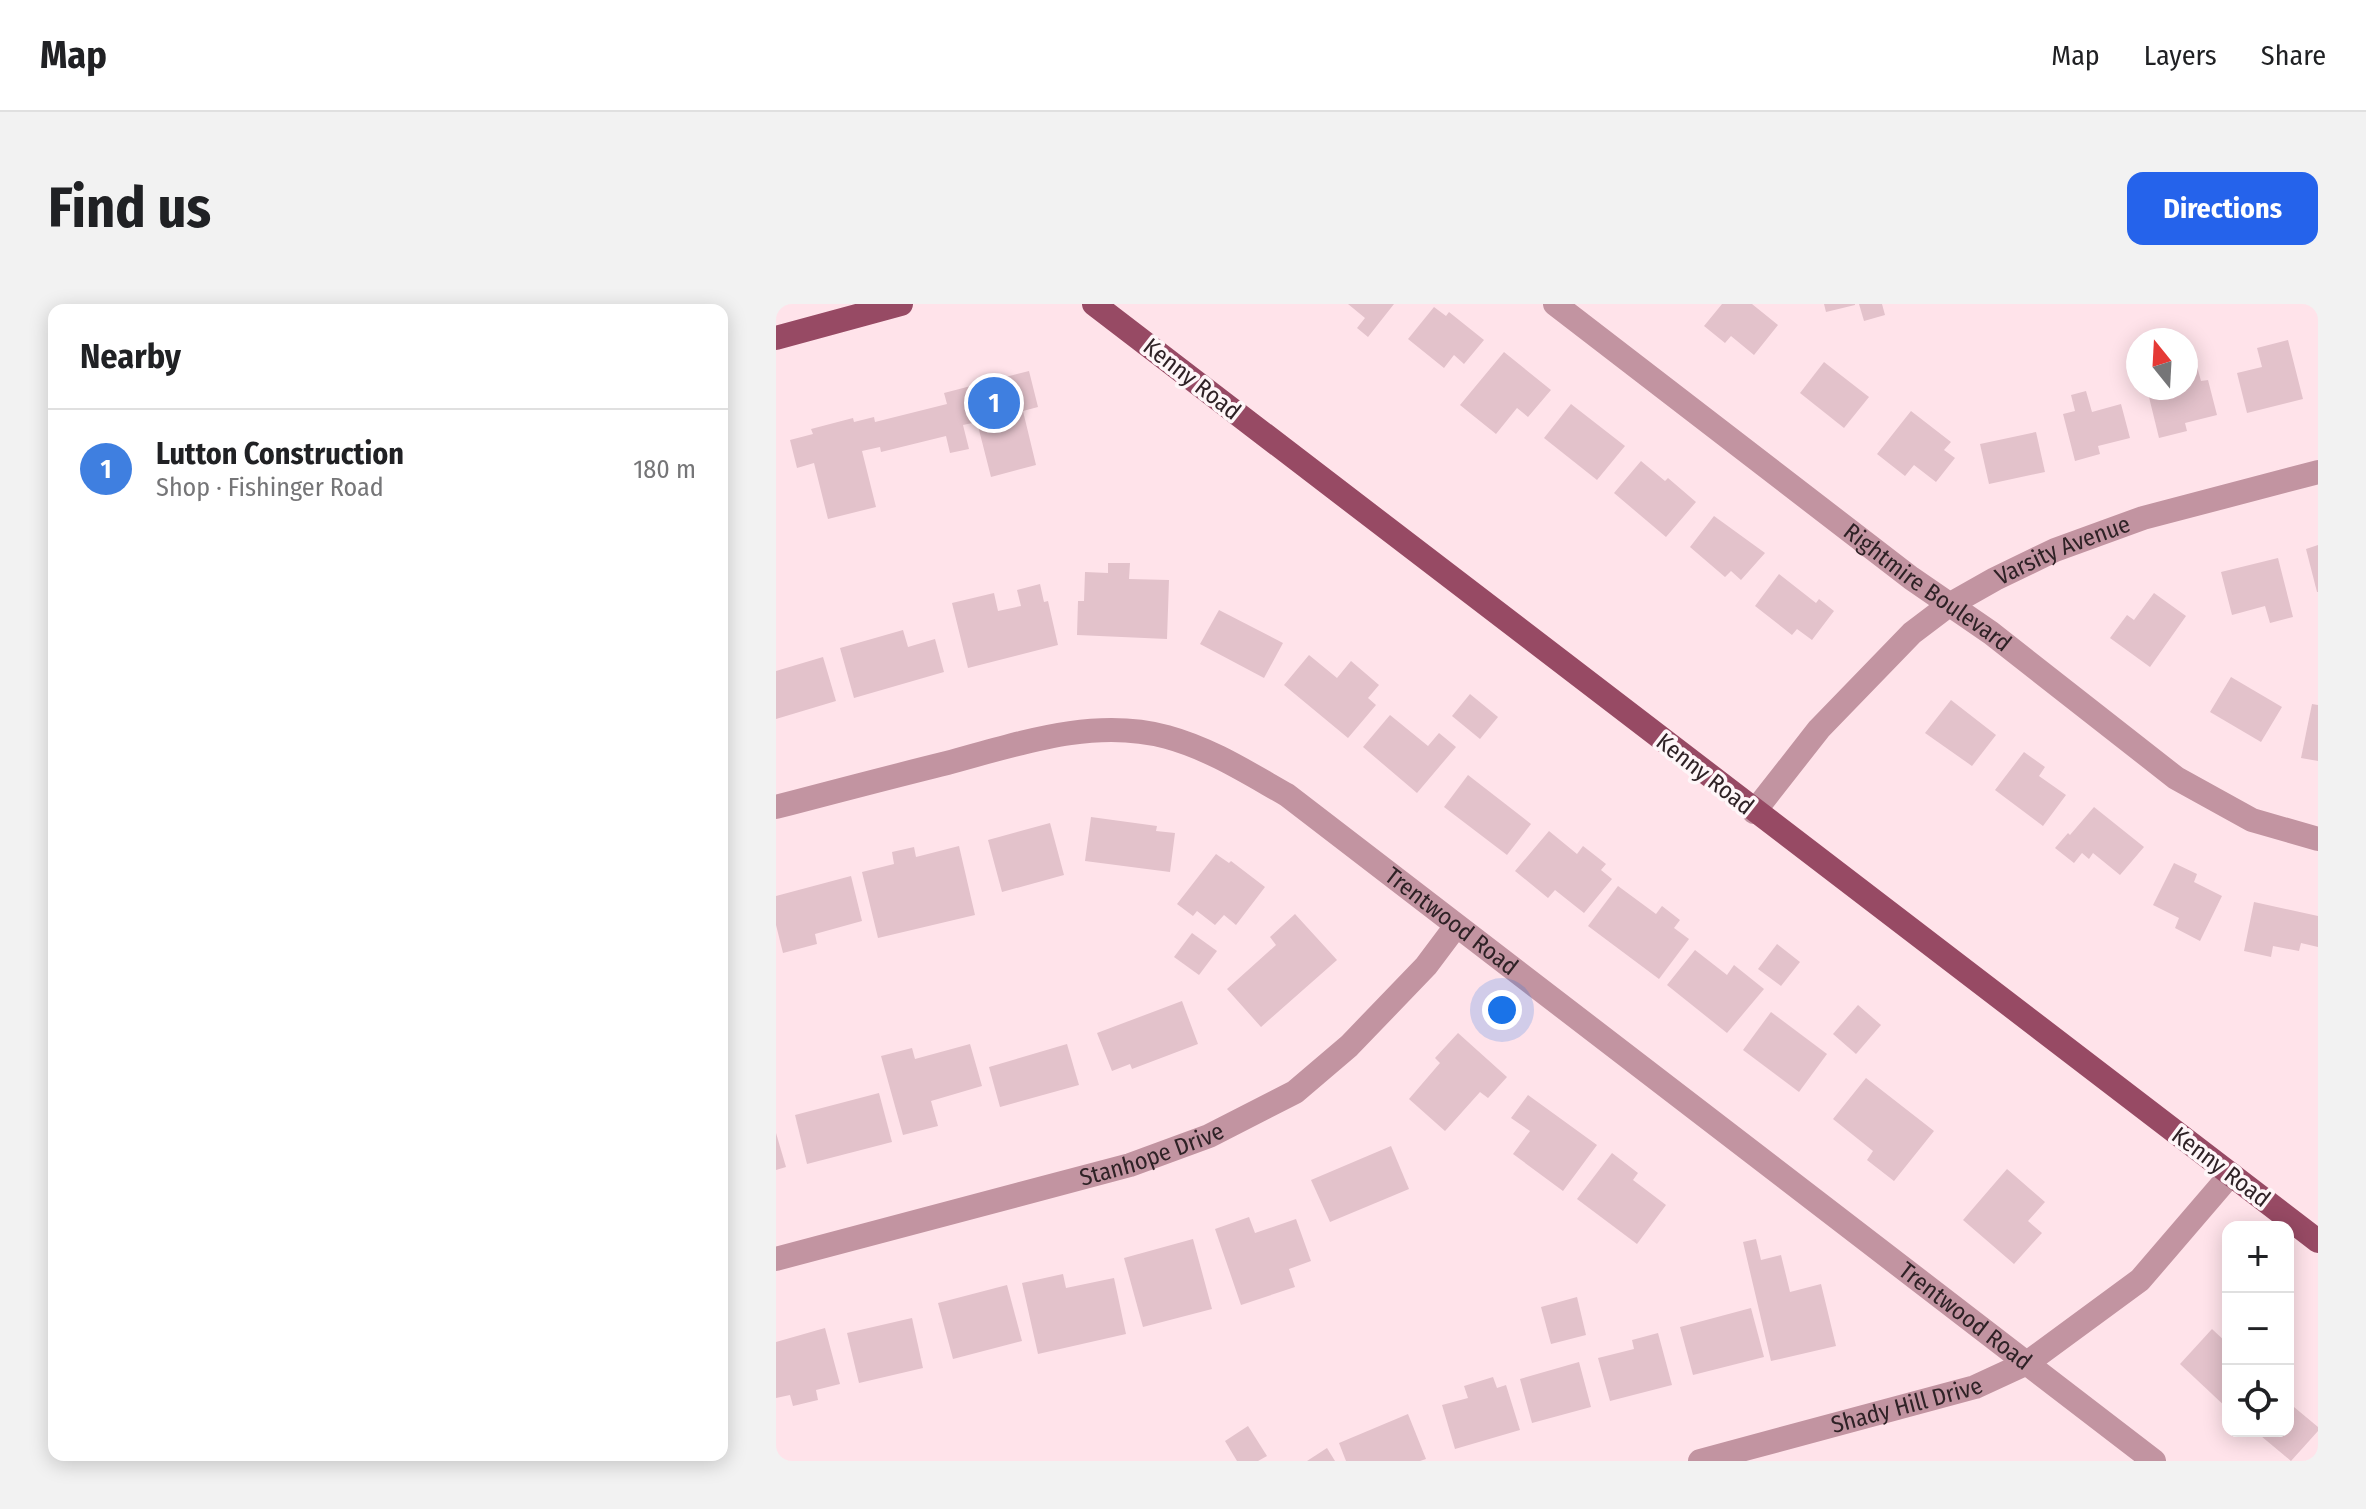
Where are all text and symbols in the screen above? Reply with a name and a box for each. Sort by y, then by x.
text: Map [40,32,107,78]
text: Map [2051,39,2100,72]
text: Layers [2144,39,2217,72]
text: Share [2261,39,2326,72]
button: Directions [2127,172,2318,245]
text: Find us [48,175,211,242]
north arrow [2126,328,2198,400]
street label: Kenny Road [1138,332,1246,426]
text: Nearby [80,336,181,377]
pin: 1 [968,373,1020,433]
text: Lutton Construction [156,436,404,472]
text: 1 [101,454,112,485]
text: 180 m [633,454,696,485]
text: Shop · Fishinger Road [156,472,384,503]
street label: Varsity Avenue [1991,510,2134,591]
street label: Rightmire Boulevard [1838,517,2017,657]
street label: Kenny Road [1651,727,1759,821]
street label: Trentwood Road [1380,862,1523,981]
your location [1482,990,1522,1030]
street label: Stanhope Drive [1077,1117,1229,1192]
street label: Kenny Road [2166,1121,2276,1213]
map controls [2222,1221,2294,1437]
button: + [2222,1221,2294,1293]
street label: Trentwood Road [1893,1256,2037,1376]
button: − [2222,1293,2294,1365]
button: locate [2222,1365,2294,1437]
street label: Shady Hill Drive [1828,1371,1987,1439]

